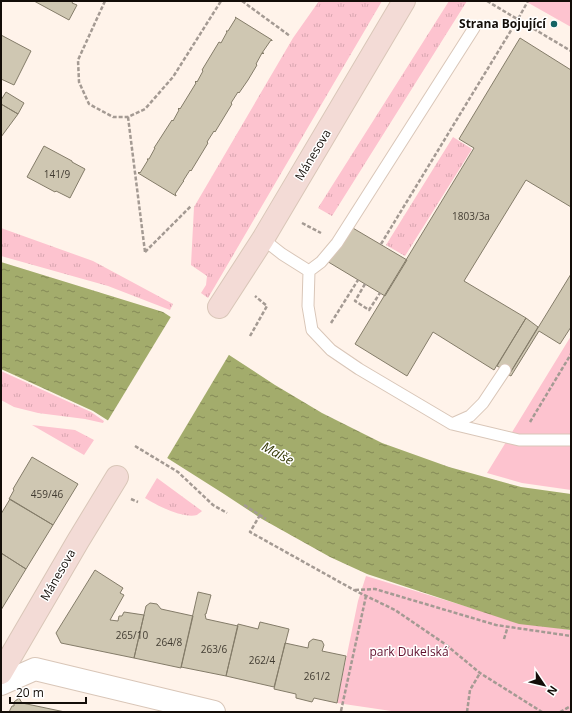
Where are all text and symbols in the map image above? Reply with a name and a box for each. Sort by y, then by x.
place label: Strana Bojující [459,15,547,32]
marker: Strana Bojující [549,19,559,29]
street label: Mánesova [291,126,335,184]
house number: 141/9 [44,167,71,181]
house number: 1803/3a [452,209,490,223]
water label: Malše [259,437,298,469]
house number: 459/46 [31,487,63,501]
street label: Mánesova [36,546,79,604]
house number: 265/10 [116,628,148,642]
house number: 264/8 [156,635,183,649]
house number: 263/6 [201,642,228,656]
park label: park Dukelská [369,643,449,660]
house number: 262/4 [249,653,276,667]
north arrow [524,665,564,705]
house number: 261/2 [304,669,331,683]
scale bar [10,679,86,705]
text: N [544,683,561,699]
text: 20 m [16,684,44,701]

